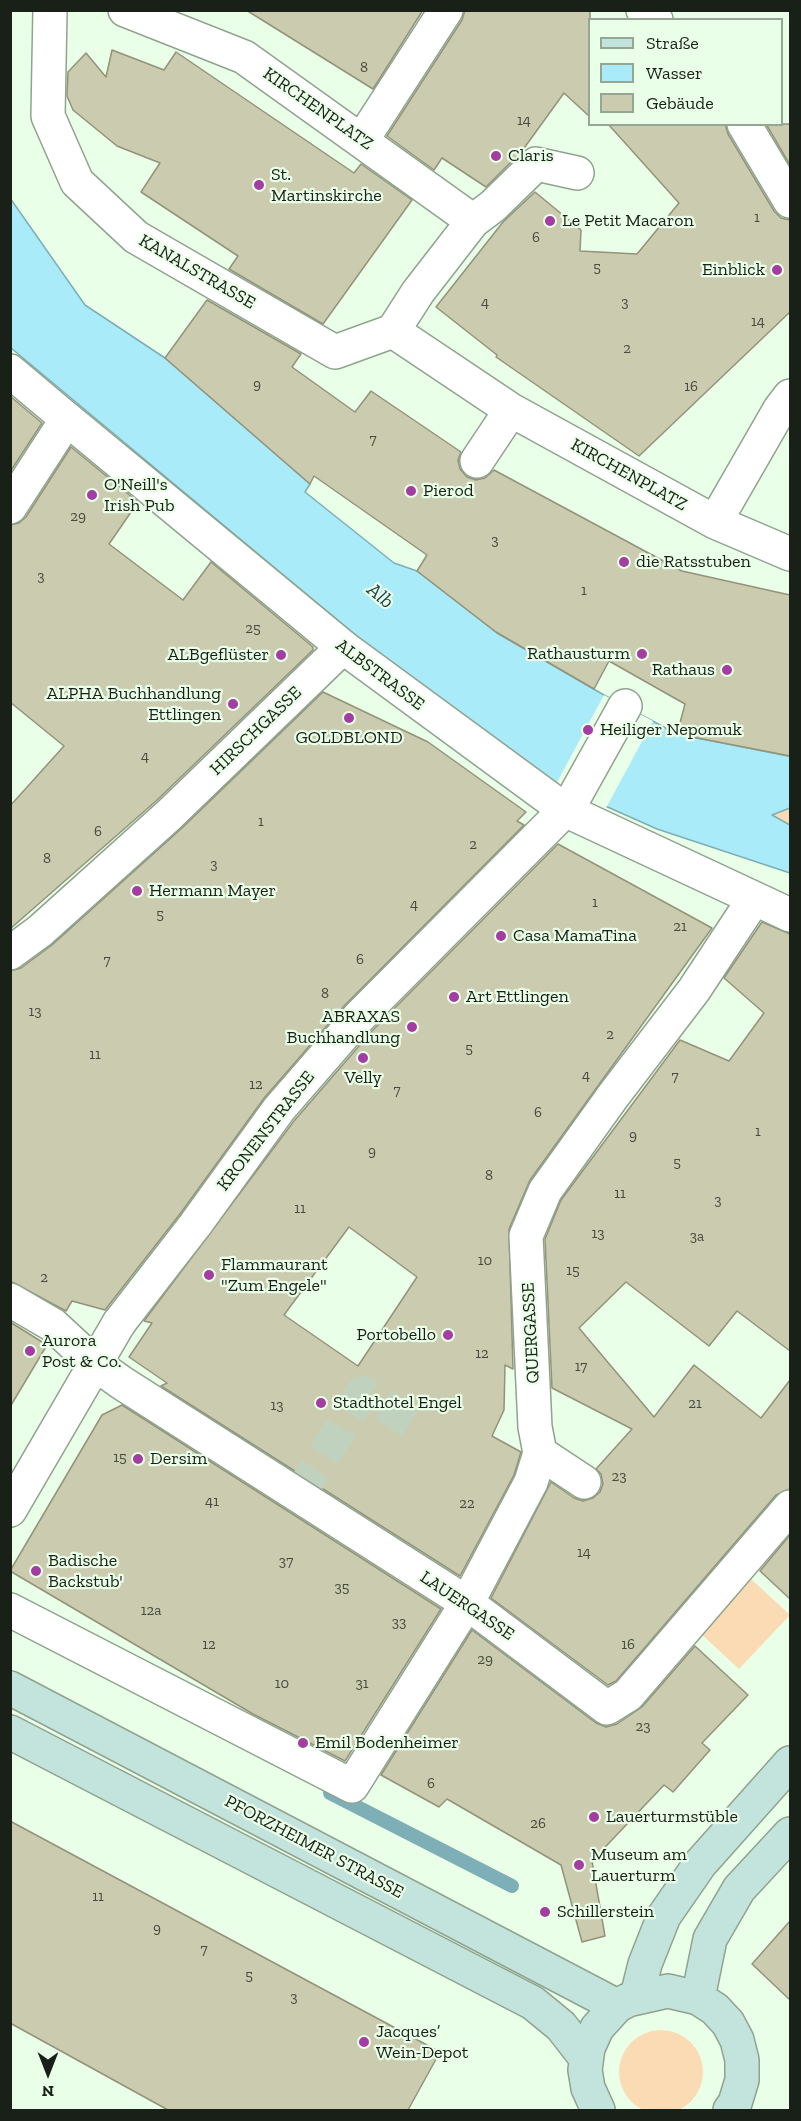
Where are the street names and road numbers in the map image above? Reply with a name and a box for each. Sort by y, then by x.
street label: KIRCHENPLATZ [259,63,377,155]
street label: KANALSTRASSE [135,230,259,314]
street label: KIRCHENPLATZ [567,434,691,516]
street label: ALBSTRASSE [331,635,429,715]
street label: HIRSCHGASSE [206,682,306,780]
street label: KRONENSTRASSE [213,1067,319,1195]
street label: QUERGASSE [518,1282,544,1384]
street label: LAUERGASSE [416,1567,518,1645]
street label: PFORZHEIMER STRASSE [221,1791,407,1903]

